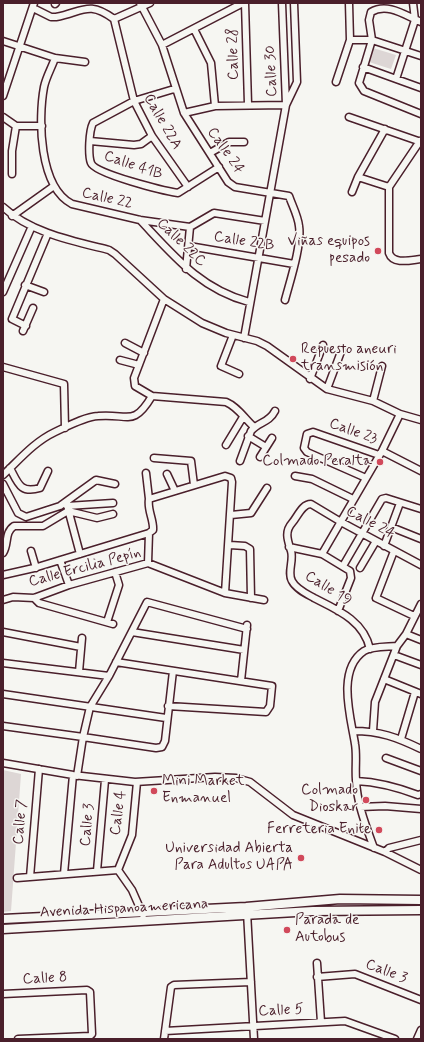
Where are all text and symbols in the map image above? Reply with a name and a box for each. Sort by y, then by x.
street label: Calle 28 [225,28,243,80]
street label: Calle 30 [262,45,282,97]
street label: Calle 22A [139,91,185,153]
street label: Calle 24 [202,124,248,178]
street label: Calle 41B [101,148,165,184]
street label: Calle 22 [80,184,134,214]
street label: Calle 22C [152,215,210,271]
street label: Calle 22B [212,228,276,256]
place label: Viñas equipos pesado [287,233,370,268]
marker: Viñas equipos pesado [373,246,383,256]
place label: Repuesto aneuri transmisión [301,341,397,376]
marker: Repuesto aneuri transmisión [288,354,298,364]
street label: Calle 23 [326,415,380,449]
place label: Colmado Peralta [262,453,372,471]
marker: Colmado Peralta [375,457,385,467]
street label: Calle 24 [342,503,398,543]
street label: Calle Ercilia Pepín [27,544,143,592]
street label: Calle 19 [301,568,355,610]
place label: Mini Market Enmanuel [162,773,245,808]
place label: Colmado Dioskar [301,782,358,817]
marker: Mini Market Enmanuel [149,786,159,796]
street label: Calle 4 [107,789,131,837]
marker: Colmado Dioskar [361,795,371,805]
street label: Calle 7 [10,799,32,845]
street label: Calle 3 [77,803,99,847]
place label: Ferreteria Enite [267,821,371,839]
marker: Ferreteria Enite [374,825,384,835]
place label: Universidad Abierta Para Adultos UAPA [165,840,293,875]
marker: Universidad Abierta Para Adultos UAPA [296,853,306,863]
street label: Avenida Hispanoamericana [39,896,209,922]
place label: Parada de Autobus [295,912,359,947]
marker: Parada de Autobus [282,925,292,935]
street label: Calle 3 [363,956,409,988]
street label: Calle 8 [22,969,68,989]
street label: Calle 5 [258,1001,304,1021]

